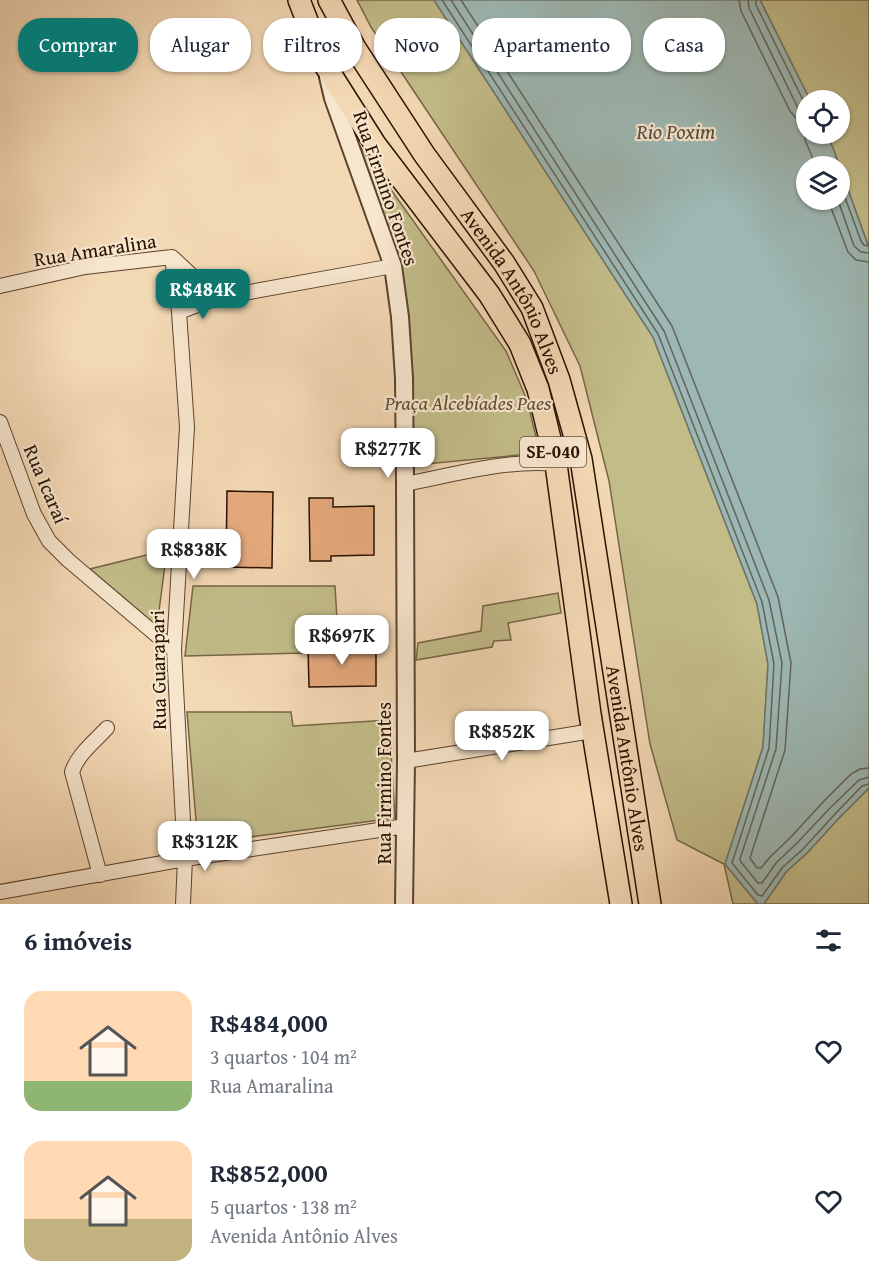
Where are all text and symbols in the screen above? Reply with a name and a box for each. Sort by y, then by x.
chip: Comprar [18,18,138,72]
chip: Alugar [150,18,251,72]
chip: Filtros [263,18,362,72]
chip: Novo [374,18,460,72]
chip: Apartamento [472,18,631,72]
chip: Casa [643,18,725,72]
map controls [796,90,850,210]
button: locate [796,90,850,144]
street label: Rua Firmino Fontes [346,106,427,269]
water label: Rio Poxim [635,116,716,147]
button: layers [796,156,850,210]
street label: Avenida Antônio Alves [454,201,571,378]
street label: Rua Amaralina [32,225,159,273]
pin: R$484K [154,269,252,320]
text: R$484K [170,274,236,303]
park label: Praça Alcebíades Paes [384,388,552,417]
pin: R$277K [339,428,437,479]
text: R$277K [355,433,421,462]
road number: SE-040 [520,437,586,467]
street label: Rua Icaraí [17,440,76,528]
pin: R$838K [145,529,243,580]
text: R$838K [161,534,227,563]
street label: Rua Guarapari [142,609,173,730]
pin: R$697K [293,615,391,666]
text: R$697K [309,620,375,649]
street label: Avenida Antônio Alves [599,663,657,853]
street label: Rua Firmino Fontes [369,702,398,864]
pin: R$852K [453,711,551,762]
text: R$852K [469,716,535,745]
pin: R$312K [156,821,254,872]
text: R$312K [172,826,238,855]
text: 6 imóveis [24,921,132,960]
icon: filters [812,924,845,957]
text: R$484,000 [210,1003,328,1042]
icon: home [72,1015,144,1087]
icon: heart [812,1035,845,1068]
text: 3 quartos · 104 m² [210,1042,357,1071]
text: Rua Amaralina [210,1071,334,1100]
text: R$852,000 [210,1153,328,1192]
icon: home [72,1165,144,1237]
icon: heart [812,1185,845,1218]
text: 5 quartos · 138 m² [210,1192,357,1221]
text: Avenida Antônio Alves [210,1221,398,1250]

